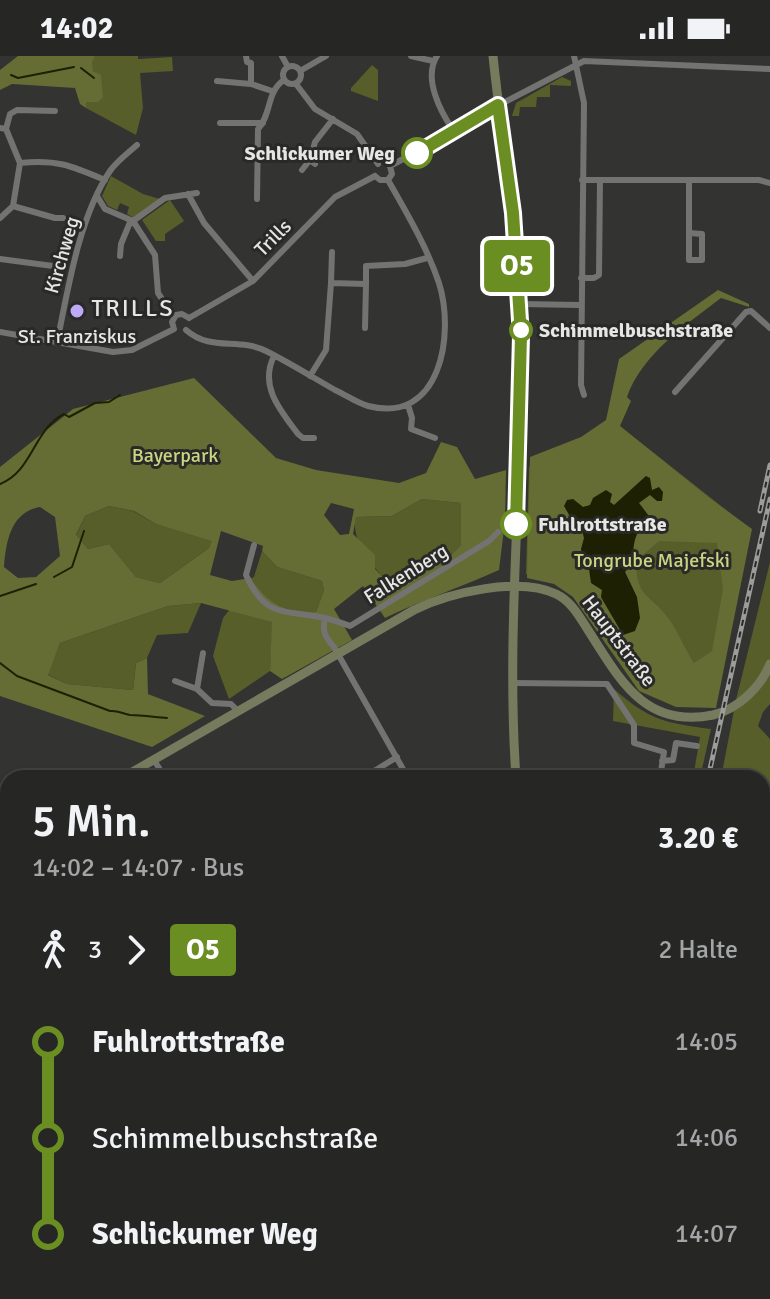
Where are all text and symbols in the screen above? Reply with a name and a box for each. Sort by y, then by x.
text: 14:02 [40,10,114,47]
marker: Schlickumer Weg [402,138,432,168]
place label: Schlickumer Weg [245,141,395,166]
street label: Kirchweg [39,214,85,296]
street label: Trills [249,214,297,262]
line badge: O5 [481,240,553,292]
text: O5 [500,249,534,283]
district label: TRILLS [91,293,175,323]
marker: St. Franziskus [68,302,86,320]
place label: Schimmelbuschstraße [539,318,733,343]
marker: Schimmelbuschstraße [510,319,532,341]
place label: St. Franziskus [18,324,136,349]
park label: Bayerpark [132,443,218,468]
marker: Fuhlrottstraße [501,509,531,539]
place label: Fuhlrottstraße [538,512,667,537]
street label: Falkenberg [359,538,453,610]
park label: Tongrube Majefski [574,548,730,573]
street label: Hauptstraße [577,590,661,692]
text: 5 Min. [32,795,150,849]
text: 3.20 € [658,820,738,857]
text: 14:02 – 14:07 · Bus [32,852,244,884]
icon: walk [32,928,76,972]
icon: forward [114,928,158,972]
text: O5 [186,933,220,967]
text: 3 [88,934,102,966]
text: 2 Halte [658,934,738,966]
text: Fuhlrottstraße [92,1024,285,1061]
text: 14:05 [675,1026,738,1058]
text: Schimmelbuschstraße [92,1120,378,1157]
text: 14:06 [675,1122,738,1154]
text: Schlickumer Weg [92,1216,318,1253]
text: 14:07 [675,1218,738,1250]

